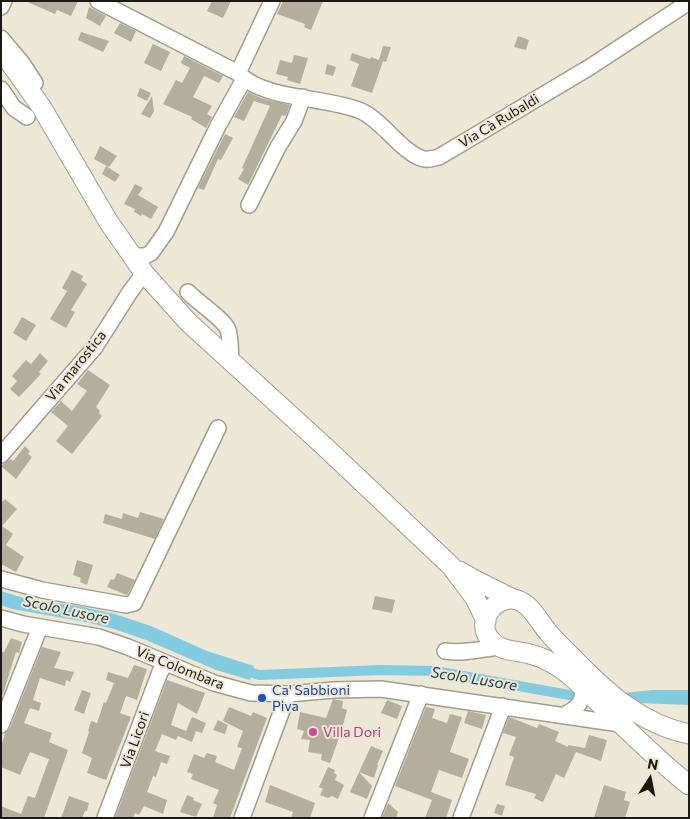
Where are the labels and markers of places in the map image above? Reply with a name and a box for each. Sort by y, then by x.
place label: Ca' Sabbioni Piva [272,682,350,714]
marker: Ca' Sabbioni Piva [256,692,268,704]
place label: Villa Dori [323,724,381,740]
marker: Villa Dori [307,726,319,738]

